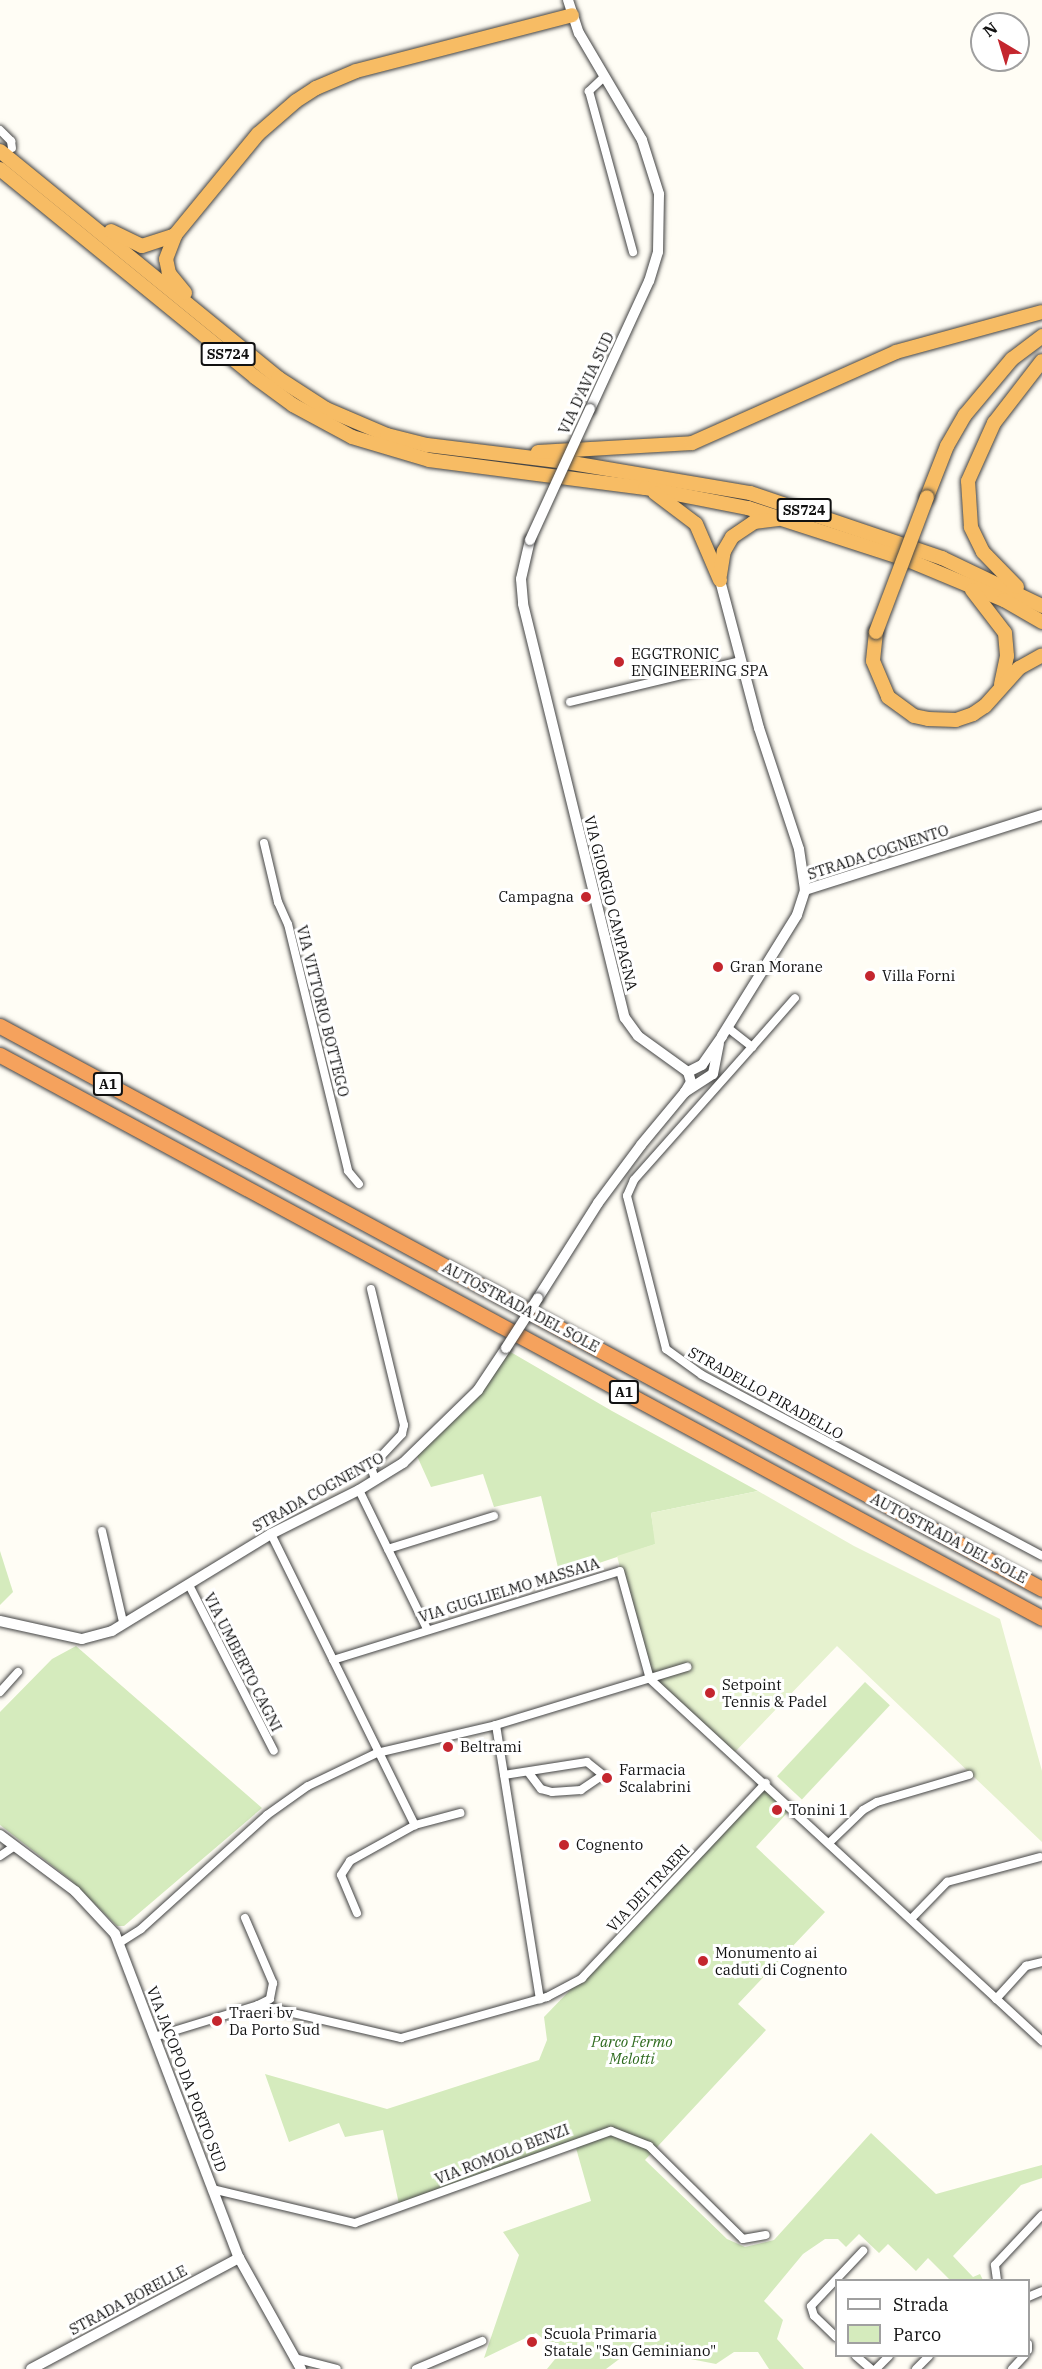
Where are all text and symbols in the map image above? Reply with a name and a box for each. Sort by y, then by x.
north arrow [970,12,1030,72]
text: N [979,18,1001,41]
street label: VIA D'AVIA SUD [554,329,618,437]
road number: SS724 [200,343,256,365]
road number: SS724 [776,499,832,521]
place label: EGGTRONIC ENGINEERING SPA [631,644,768,679]
marker: EGGTRONIC ENGINEERING SPA [612,655,626,669]
street label: VIA GIORGIO CAMPAGNA [581,814,641,992]
street label: STRADA COGNENTO [805,821,951,883]
place label: Campagna [499,888,574,906]
marker: Campagna [579,890,593,904]
street label: VIA VITTORIO BOTTEGO [293,923,353,1099]
place label: Gran Morane [730,958,823,976]
marker: Gran Morane [711,960,725,974]
place label: Villa Forni [882,967,955,985]
marker: Villa Forni [863,969,877,983]
road number: A1 [92,1073,124,1095]
street label: AUTOSTRADA DEL SOLE [440,1258,602,1356]
street label: STRADELLO PIRADELLO [685,1343,847,1443]
road number: A1 [608,1381,640,1403]
street label: STRADA COGNENTO [249,1448,387,1536]
street label: AUTOSTRADA DEL SOLE [868,1489,1030,1587]
street label: VIA GUGLIELMO MASSAIA [416,1554,602,1626]
street label: VIA UMBERTO CAGNI [200,1590,286,1734]
place label: Setpoint Tennis & Padel [722,1675,827,1710]
marker: Setpoint Tennis & Padel [703,1686,717,1700]
place label: Beltrami [460,1738,522,1756]
marker: Beltrami [441,1740,455,1754]
place label: Farmacia Scalabrini [619,1760,691,1795]
marker: Farmacia Scalabrini [600,1771,614,1785]
place label: Tonini 1 [789,1801,848,1819]
marker: Tonini 1 [770,1803,784,1817]
place label: Cognento [576,1836,643,1854]
marker: Cognento [557,1838,571,1852]
street label: VIA DEI TRAERI [603,1841,693,1935]
place label: Monumento ai caduti di Cognento [715,1943,847,1978]
marker: Monumento ai caduti di Cognento [696,1954,710,1968]
street label: VIA JACOPO DA PORTO SUD [143,1984,231,2174]
place label: Traeri bv Da Porto Sud [229,2003,320,2038]
marker: Traeri bv Da Porto Sud [210,2014,224,2028]
park label: Parco Fermo Melotti [591,2032,673,2067]
street label: VIA ROMOLO BENZI [432,2120,572,2188]
street label: STRADA BORELLE [66,2261,190,2339]
legend [835,2279,1030,2357]
text: Strada [893,2293,949,2316]
text: Parco [893,2323,941,2346]
place label: Scuola Primaria Statale "San Geminiano" [544,2324,716,2359]
marker: Scuola Primaria Statale "San Geminiano" [525,2335,539,2349]

